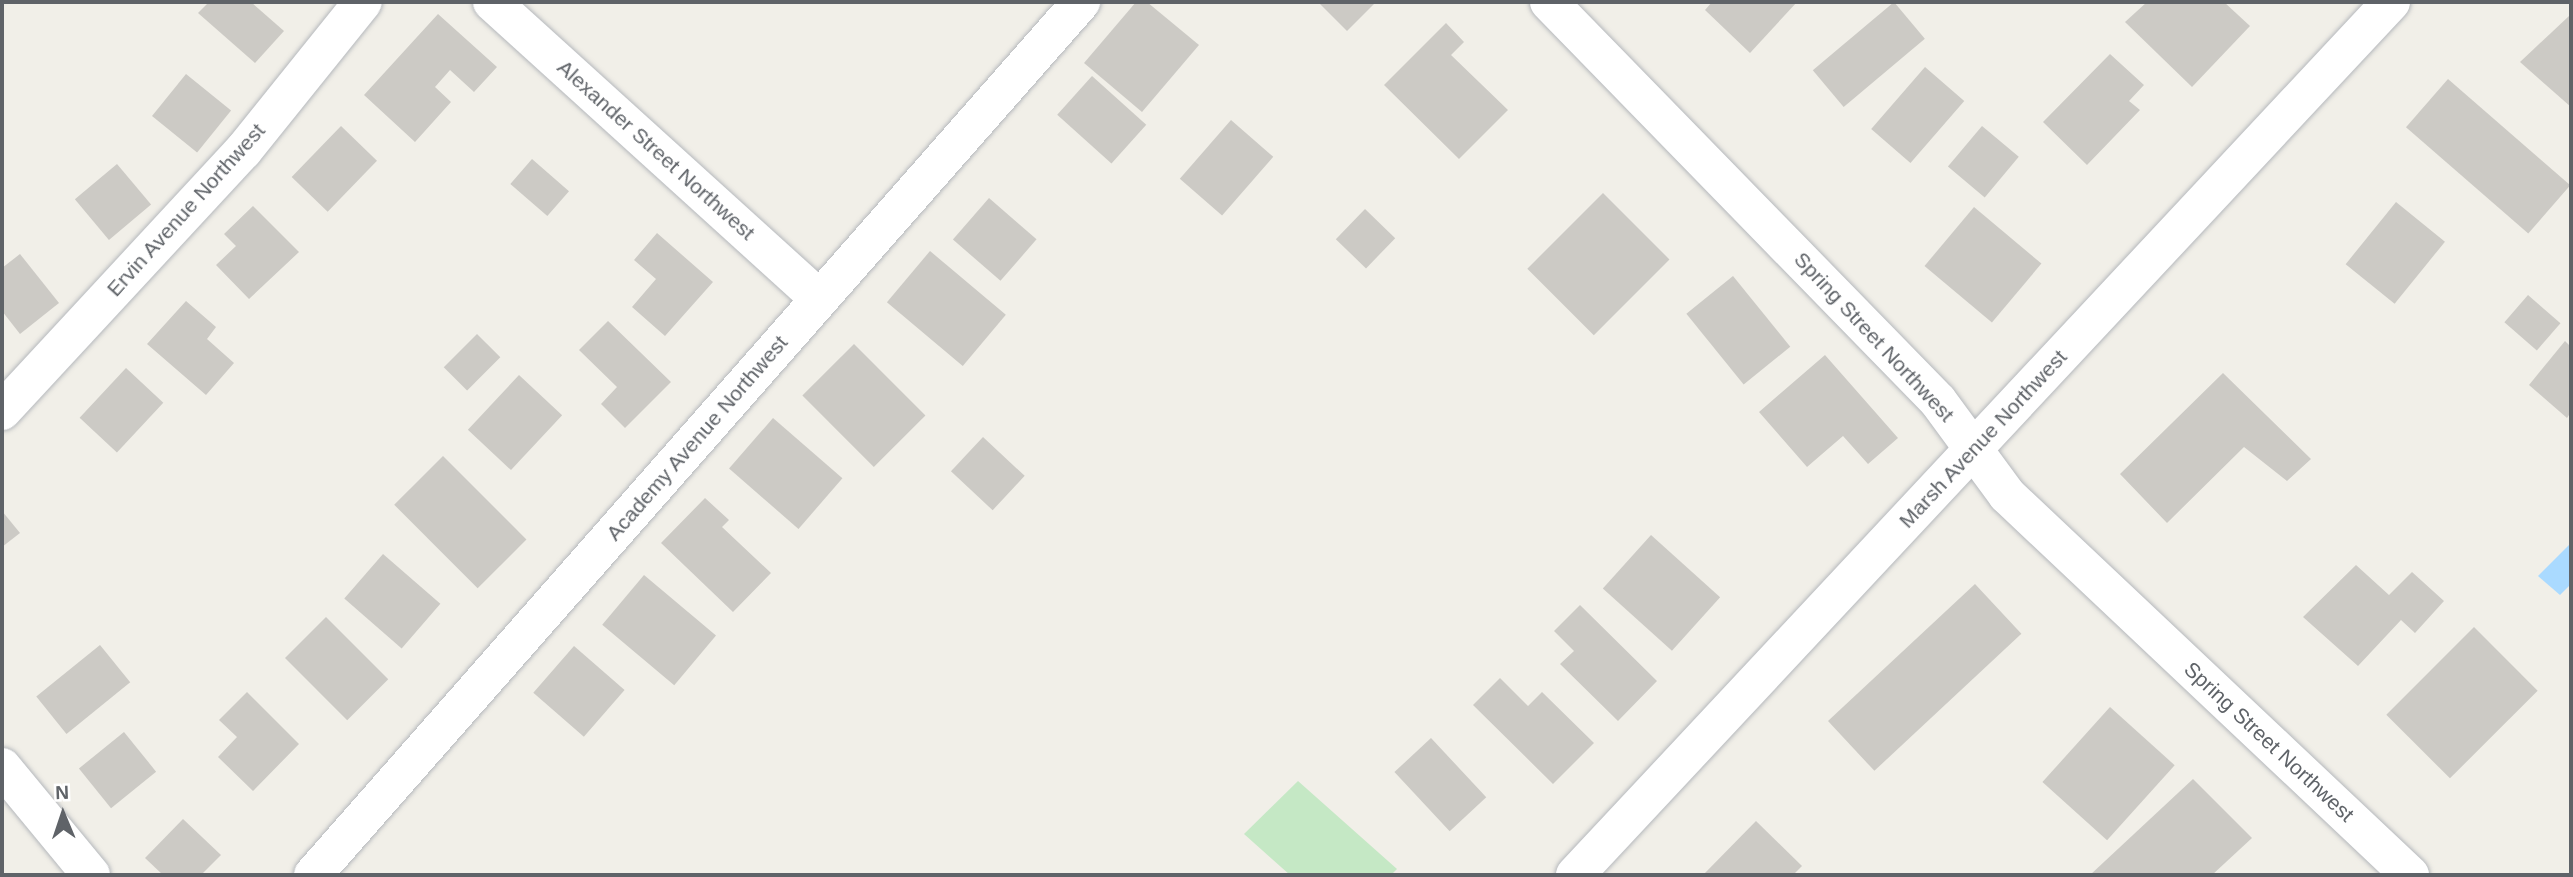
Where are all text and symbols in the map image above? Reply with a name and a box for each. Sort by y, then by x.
street label: Alexander Street Northwest [552,55,760,245]
street label: Ervin Avenue Northwest [101,118,271,302]
street label: Spring Street Northwest [1789,247,1959,427]
street label: Academy Avenue Northwest [601,330,793,546]
street label: Marsh Avenue Northwest [1894,344,2072,534]
street label: Spring Street Northwest [2179,657,2359,827]
north arrow [28,779,98,849]
text: N [55,782,69,803]

